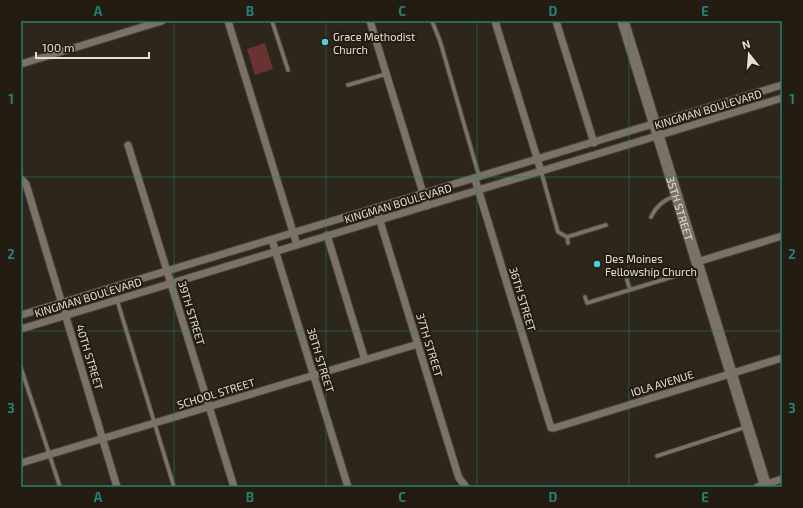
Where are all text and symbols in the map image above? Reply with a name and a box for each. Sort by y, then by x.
text: A [94,3,103,19]
text: B [246,3,254,19]
text: C [398,3,406,19]
text: D [549,3,558,19]
text: E [701,3,709,19]
place label: Grace Methodist Church [333,30,415,56]
scale bar [36,34,149,60]
north arrow [729,34,769,74]
marker: Grace Methodist Church [320,37,330,47]
text: N [740,37,752,51]
text: 100 m [42,40,74,54]
street label: KINGMAN BOULEVARD [653,87,763,131]
text: 1 [8,91,14,107]
text: 1 [789,91,795,107]
street label: 35TH STREET [665,175,697,243]
street label: KINGMAN BOULEVARD [343,181,453,225]
text: 2 [7,246,15,262]
text: 2 [788,246,796,262]
place label: Des Moines Fellowship Church [605,252,697,278]
marker: Des Moines Fellowship Church [592,259,602,269]
street label: 36TH STREET [507,265,539,333]
street label: KINGMAN BOULEVARD [33,275,143,319]
street label: 39TH STREET [176,279,208,347]
street label: 37TH STREET [414,312,446,379]
street label: 40TH STREET [74,323,106,392]
street label: 38TH STREET [305,326,337,395]
street label: IOLA AVENUE [629,367,695,399]
street label: SCHOOL STREET [176,375,257,411]
text: 3 [7,400,15,416]
text: 3 [788,400,796,416]
text: A [94,489,103,505]
text: B [246,489,254,505]
text: C [398,489,406,505]
text: D [549,489,558,505]
text: E [701,489,709,505]

